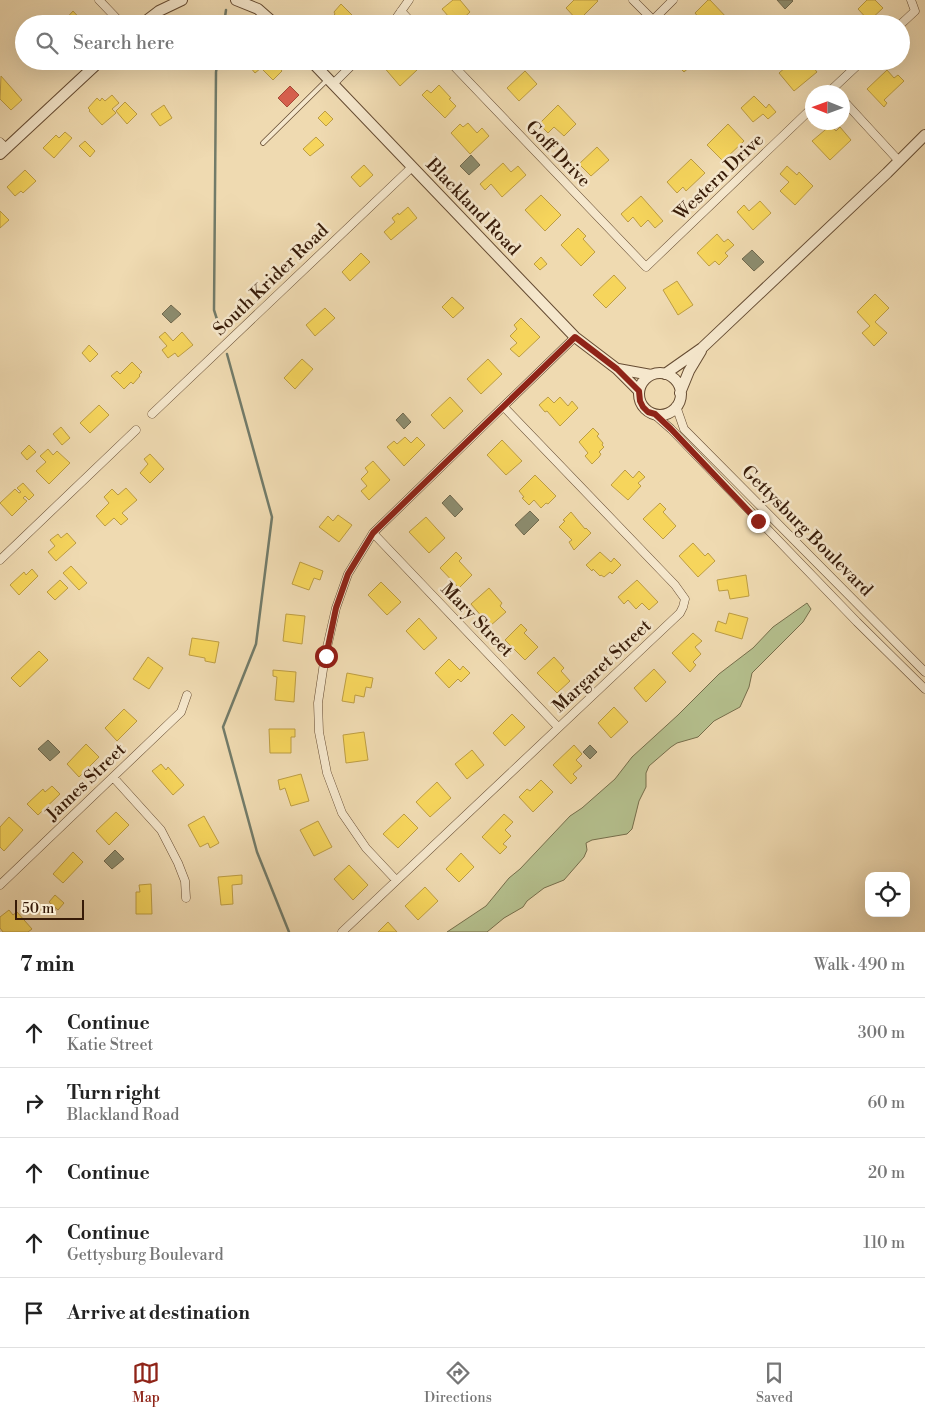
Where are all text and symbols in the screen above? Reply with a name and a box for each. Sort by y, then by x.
search box [15,15,910,70]
icon: search [33,29,61,57]
text: Search here [73,31,174,55]
north arrow [805,85,850,130]
street label: Goff Drive [520,116,596,192]
street label: Western Drive [669,128,769,226]
street label: Blackland Road [420,153,526,261]
street label: South Krider Road [209,219,334,341]
street label: Gettysburg Boulevard [737,461,878,602]
route end [747,510,770,533]
street label: Mary Street [436,578,519,663]
street label: Margaret Street [548,614,657,718]
route start [315,645,338,668]
street label: James Street [41,738,131,826]
map controls [865,872,910,917]
button: locate [865,872,910,917]
scale bar [15,897,84,920]
text: 50 m [22,900,54,918]
text: 7 min [20,952,74,978]
text: Walk · 490 m [814,955,905,975]
text: Continue [67,1011,150,1035]
icon: ahead [20,1019,48,1047]
text: 300 m [858,1023,905,1043]
text: Katie Street [67,1035,153,1055]
text: Turn right [67,1081,160,1105]
icon: right [20,1089,48,1117]
text: 60 m [867,1093,905,1113]
text: Blackland Road [67,1105,179,1125]
icon: ahead [20,1159,48,1187]
text: Continue [67,1161,150,1185]
text: 20 m [868,1163,905,1183]
text: Continue [67,1221,150,1245]
icon: ahead [20,1229,48,1257]
text: 110 m [863,1233,905,1253]
text: Gettysburg Boulevard [67,1245,224,1265]
icon: arrive [20,1299,48,1327]
text: Arrive at destination [67,1301,250,1325]
tab: Map [132,1359,160,1407]
tab: Directions [424,1359,492,1407]
tab: Saved [756,1359,793,1407]

